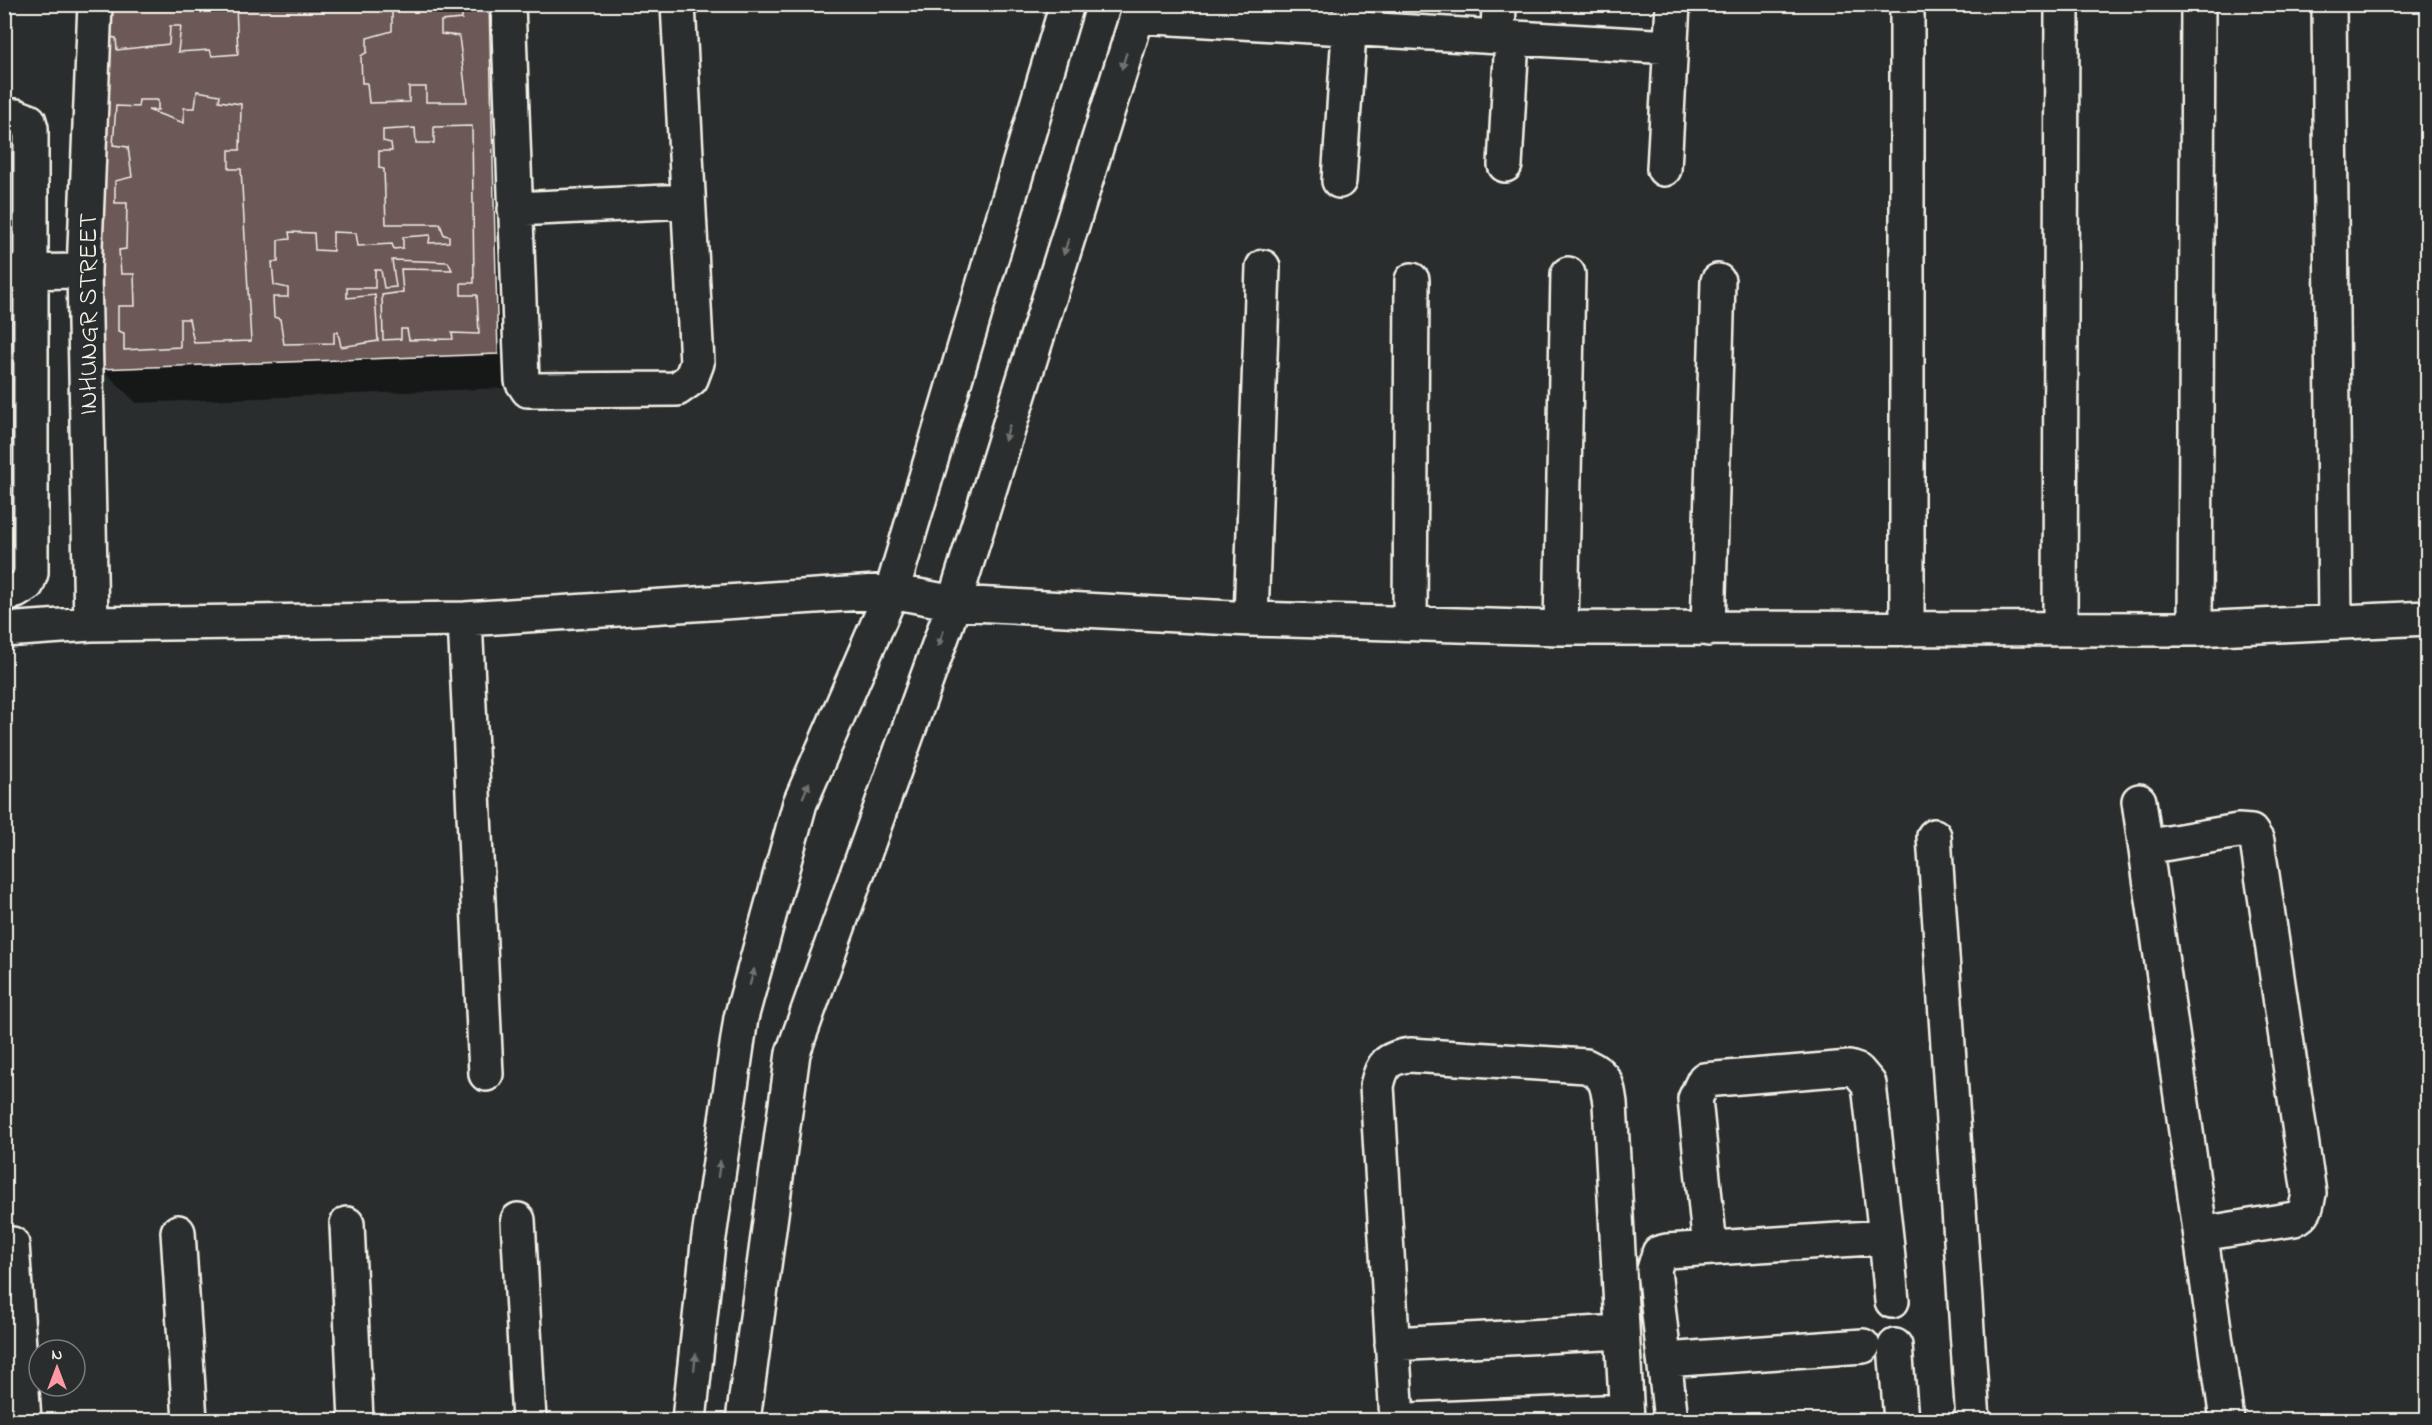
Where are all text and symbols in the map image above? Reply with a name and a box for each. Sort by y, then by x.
one-way arrow [1119,52,1128,70]
street label: INHUNGR STREET [71,213,109,415]
one-way arrow [1060,238,1070,256]
one-way arrow [1002,424,1011,442]
one-way arrow [936,629,945,647]
one-way arrow [801,780,811,798]
one-way arrow [748,968,758,986]
one-way arrow [714,1159,723,1178]
north arrow [27,1338,87,1398]
text: N [52,1343,63,1367]
one-way arrow [690,1353,700,1372]

